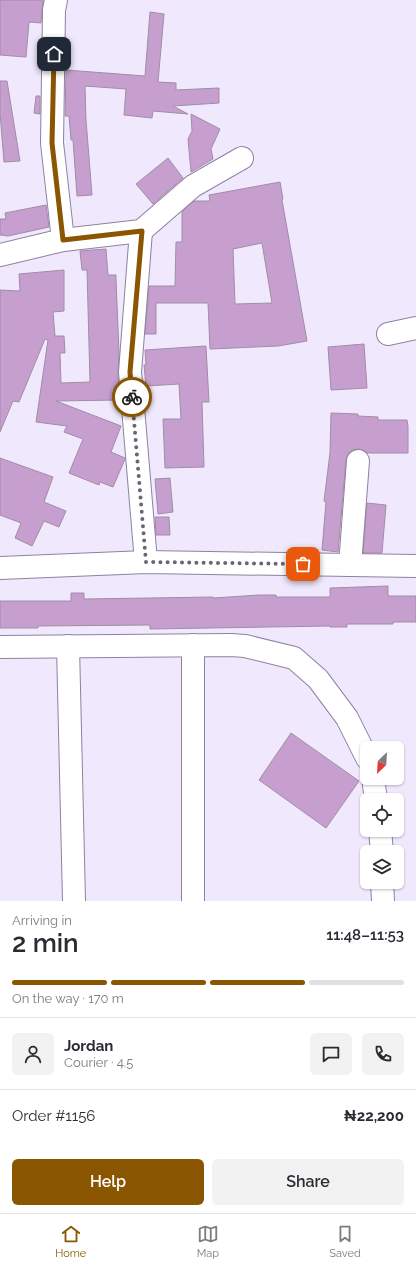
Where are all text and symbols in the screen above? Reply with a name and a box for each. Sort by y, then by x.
pin [37,37,71,71]
icon: home [43,43,65,65]
courier [112,377,152,417]
icon: bike [121,386,143,408]
pin [286,547,320,581]
icon: bag [292,553,314,575]
north arrow [360,741,404,785]
map controls [360,741,404,889]
button: locate [360,793,404,837]
button: layers [360,845,404,889]
text: Arriving in [12,913,72,928]
text: 11:48–11:53 [326,926,404,944]
text: 2 min [12,928,79,958]
text: On the way · 170 m [12,991,124,1006]
button: person [12,1033,54,1075]
button: chat [310,1033,352,1075]
button: phone [362,1033,404,1075]
text: Jordan [64,1037,113,1055]
text: Courier · 4.5 [64,1055,133,1070]
text: Order #1156 [12,1107,95,1125]
text: ₦22,200 [344,1107,404,1125]
button: Help [12,1159,204,1205]
button: Share [212,1159,404,1205]
tab: Home [55,1223,86,1260]
tab: Map [197,1223,219,1260]
tab: Saved [329,1223,361,1260]

